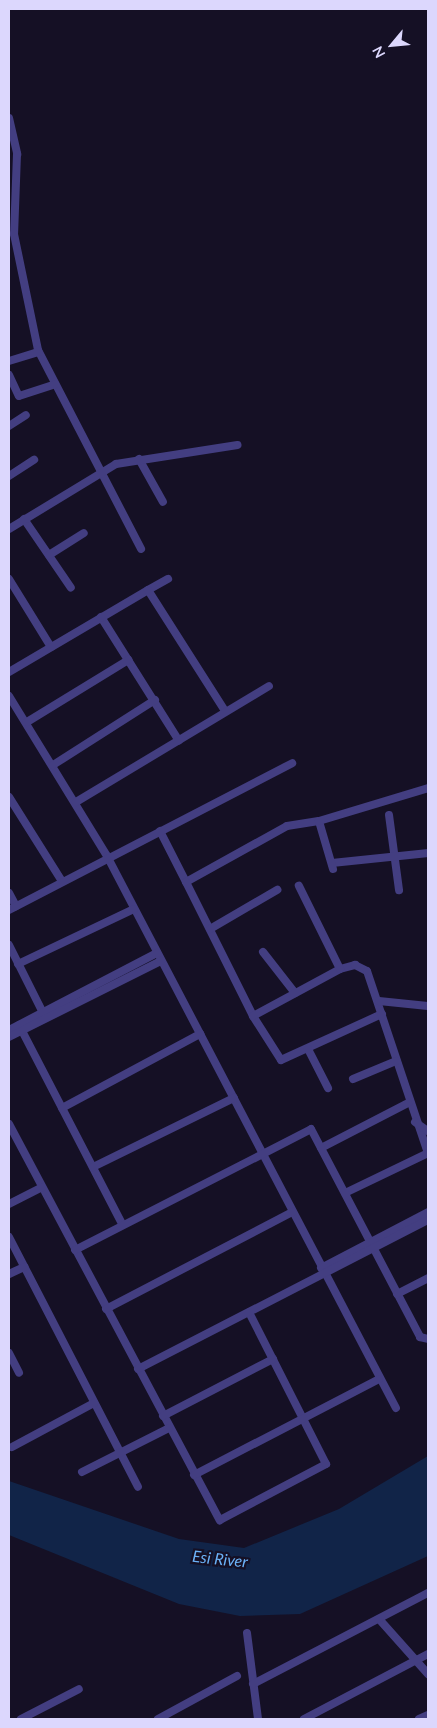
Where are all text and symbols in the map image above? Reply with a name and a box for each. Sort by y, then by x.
north arrow [367,20,417,70]
text: N [368,44,388,61]
water label: Esi River [191,1547,249,1571]

